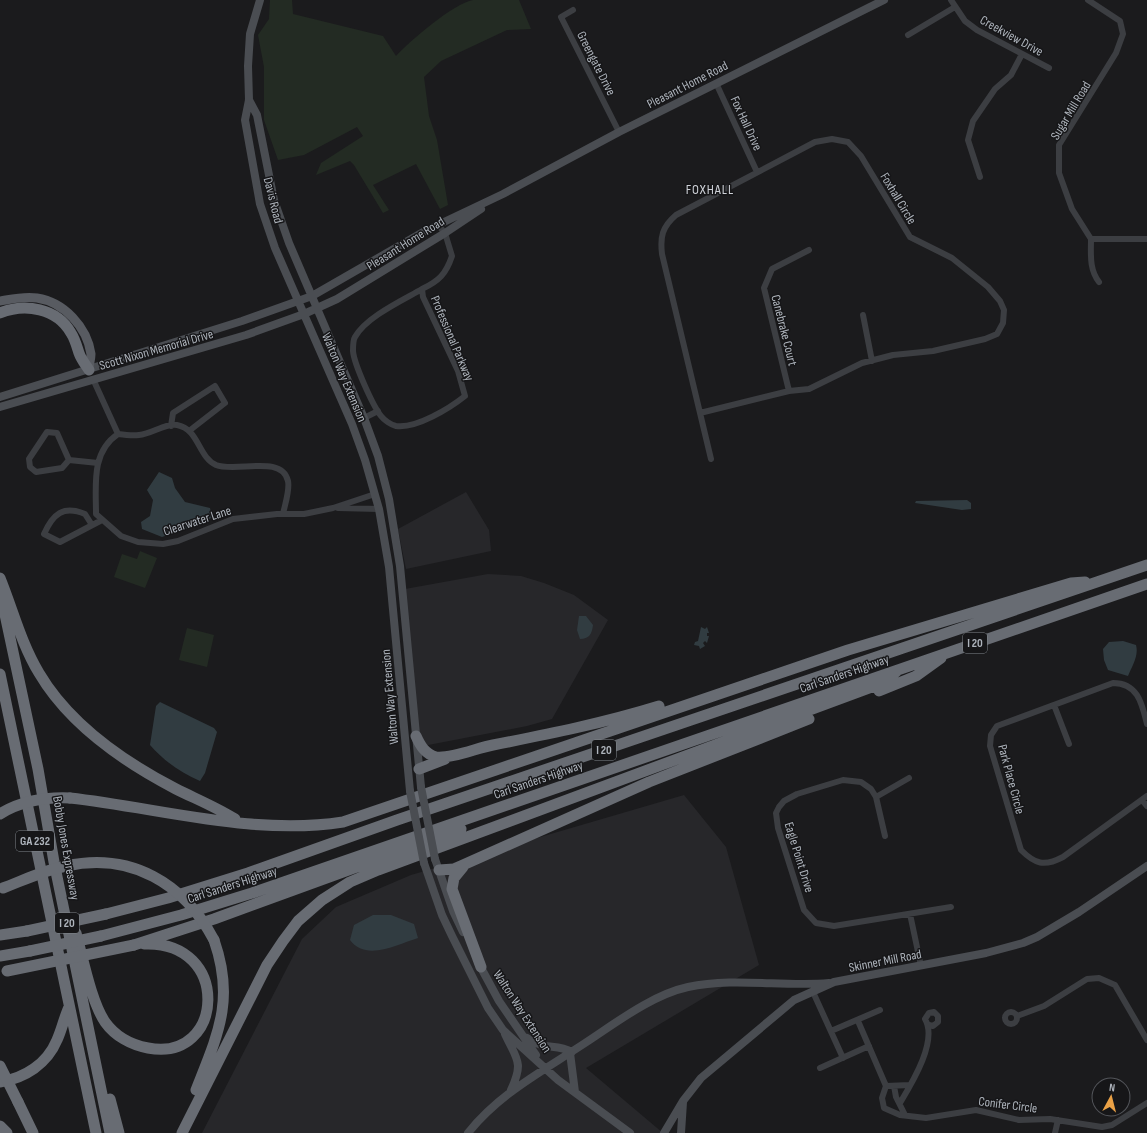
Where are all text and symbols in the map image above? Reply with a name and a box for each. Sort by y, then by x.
street label: Creekview Drive [977,12,1046,60]
street label: Greengate Drive [573,29,619,98]
street label: Pleasant Home Road [644,58,731,112]
street label: Sugar Mill Road [1047,78,1095,143]
street label: Fox Hall Drive [727,94,766,153]
street label: Foxhall Circle [876,170,920,227]
street label: Davis Road [260,175,286,225]
district label: FOXHALL [686,181,734,198]
street label: Pleasant Home Road [364,214,447,274]
street label: Professional Parkway [427,293,477,384]
street label: Canebrake Court [767,293,801,367]
street label: Scott Nixon Memorial Drive [97,326,215,374]
street label: Walton Way Extension [318,330,370,424]
street label: Clearwater Lane [161,502,233,539]
road number: I 20 [963,633,987,653]
street label: Walton Way Extension [378,649,402,745]
street label: Carl Sanders Highway [798,651,891,697]
road number: I 20 [592,740,616,760]
street label: Park Place Circle [994,743,1028,816]
street label: Carl Sanders Highway [492,757,585,803]
street label: Bobby Jones Expressway [49,795,83,901]
street label: Eagle Point Drive [781,820,817,894]
road number: GA 232 [16,831,54,851]
street label: Carl Sanders Highway [186,863,279,907]
road number: I 20 [55,913,79,933]
street label: Skinner Mill Road [847,946,923,976]
street label: Walton Way Extension [489,967,555,1056]
north arrow [1091,1077,1131,1117]
text: N [1108,1081,1116,1094]
street label: Conifer Circle [978,1093,1038,1117]

